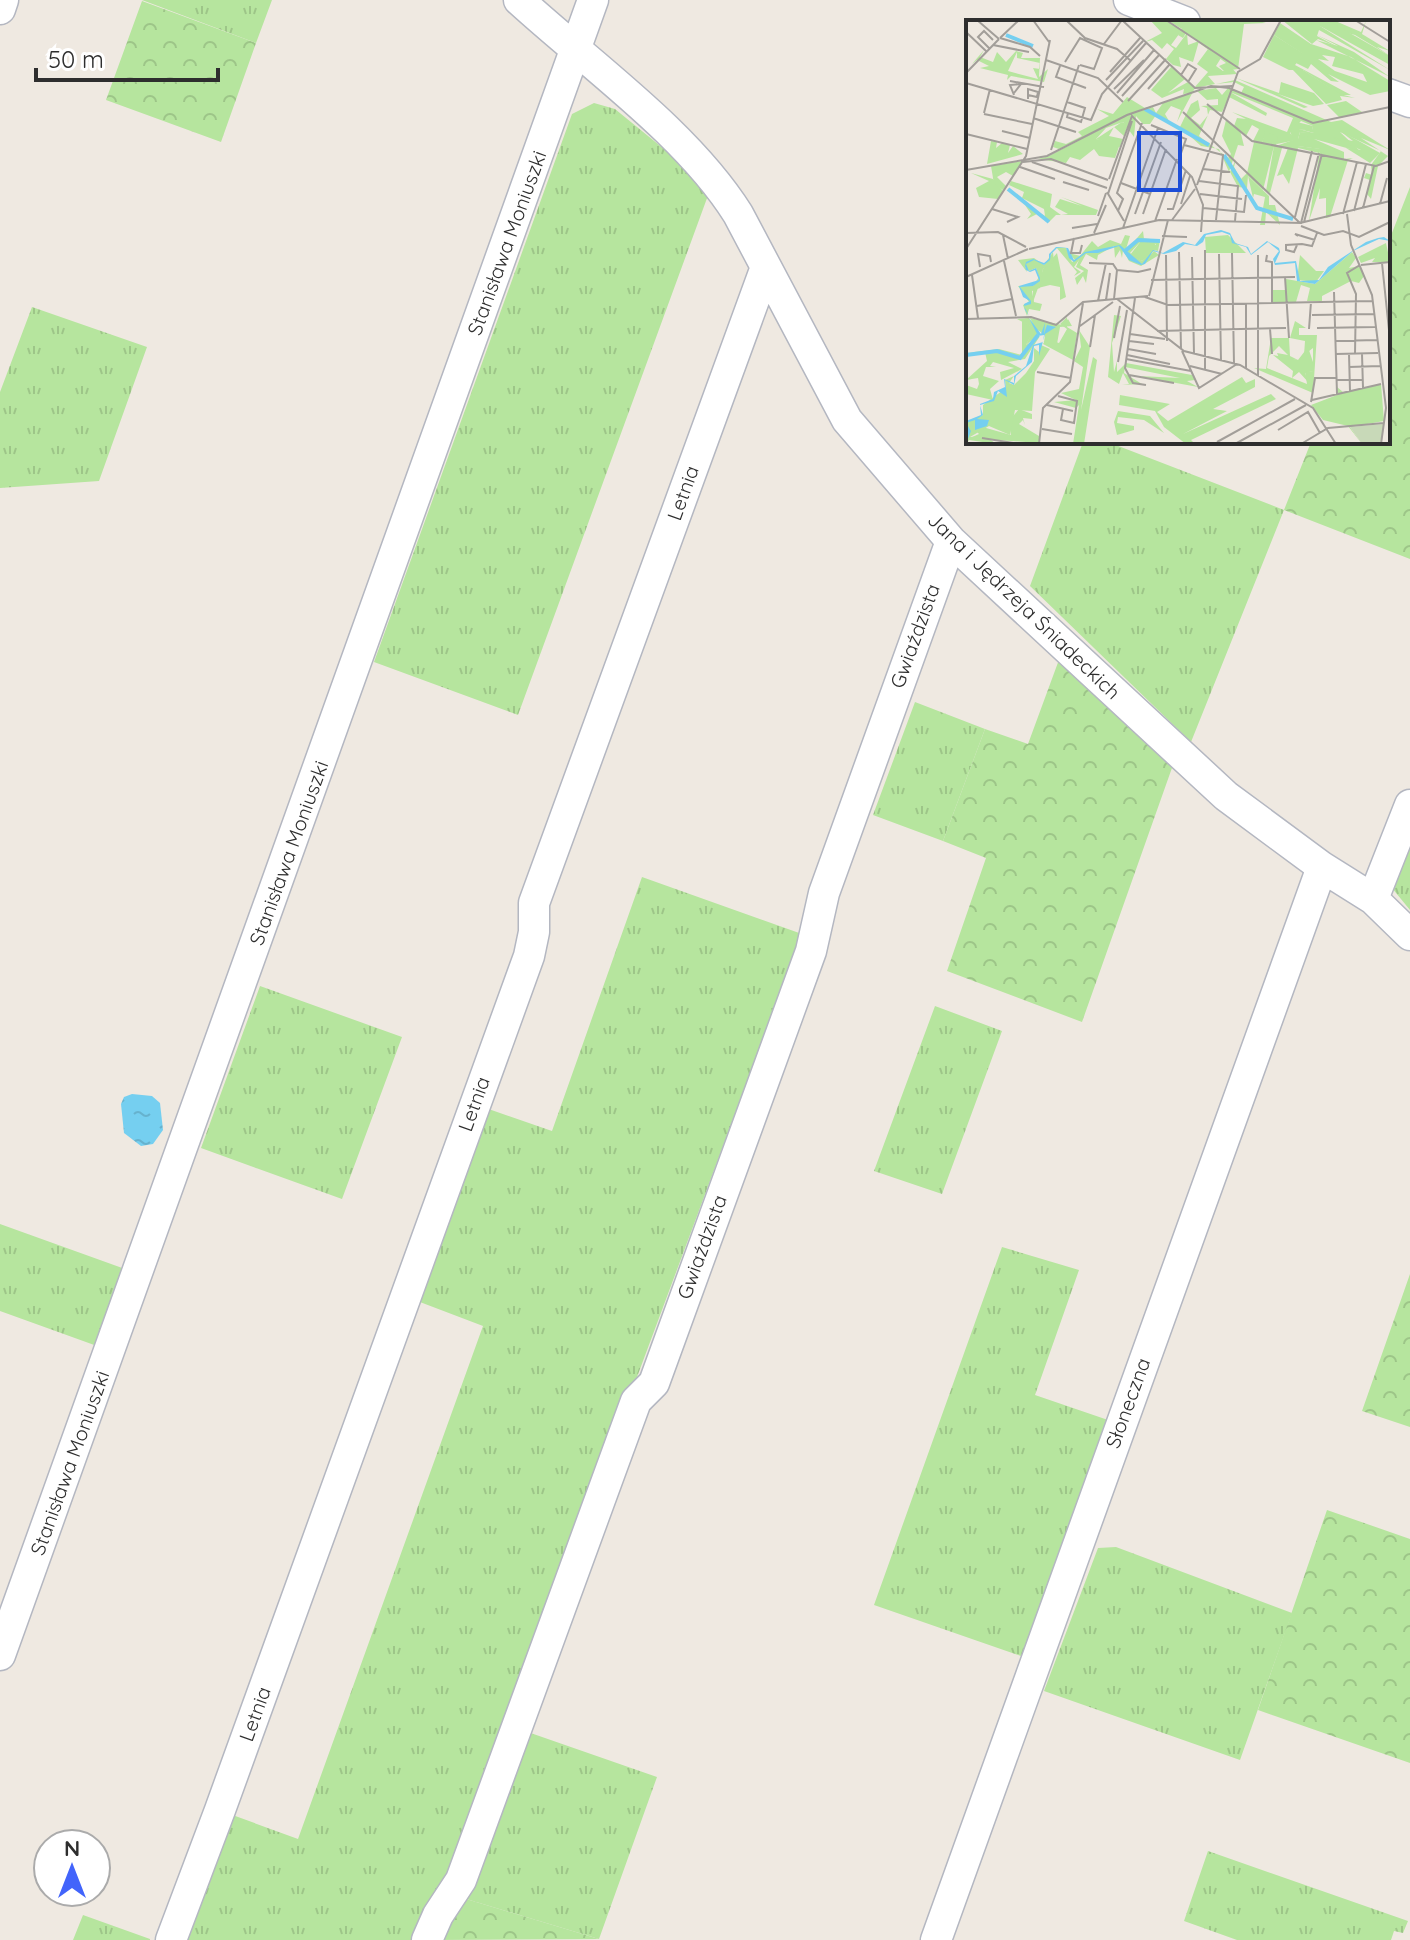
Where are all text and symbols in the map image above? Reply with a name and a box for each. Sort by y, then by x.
inset map [966,20,1390,444]
scale bar [36,32,218,82]
text: 50 m [48,44,104,74]
street label: Stanisława Moniuszki [462,147,552,338]
street label: Letnia [661,462,704,524]
street label: Jana i Jędrzeja Śniadeckich [923,507,1126,704]
street label: Gwiaździsta [884,580,945,691]
street label: Stanisława Moniuszki [244,757,334,948]
street label: Letnia [452,1073,495,1135]
street label: Gwiaździsta [671,1191,732,1302]
street label: Słoneczna [1100,1354,1155,1451]
street label: Stanisława Moniuszki [25,1367,115,1558]
street label: Letnia [233,1683,276,1745]
north arrow [32,1828,112,1908]
text: N [64,1834,80,1862]

